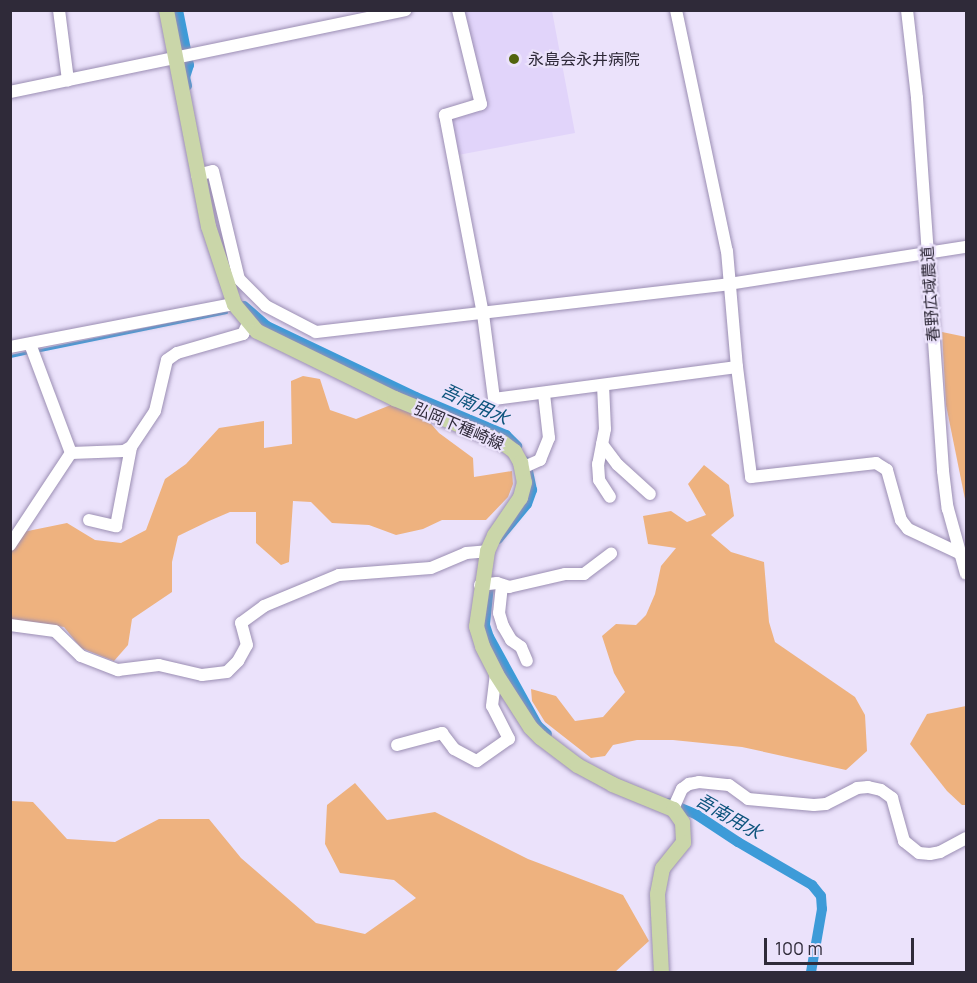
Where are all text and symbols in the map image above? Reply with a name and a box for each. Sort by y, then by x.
place label: 永島会永井病院 [528,49,640,69]
marker: 永島会永井病院 [505,50,523,68]
street label: 春野広域農道 [917,245,943,343]
water label: 吾南用水 [438,379,512,429]
street label: 弘岡下種崎線 [411,398,507,454]
water label: 吾南用水 [692,789,766,843]
scale bar [767,926,917,964]
text: 100 m [775,936,823,960]

